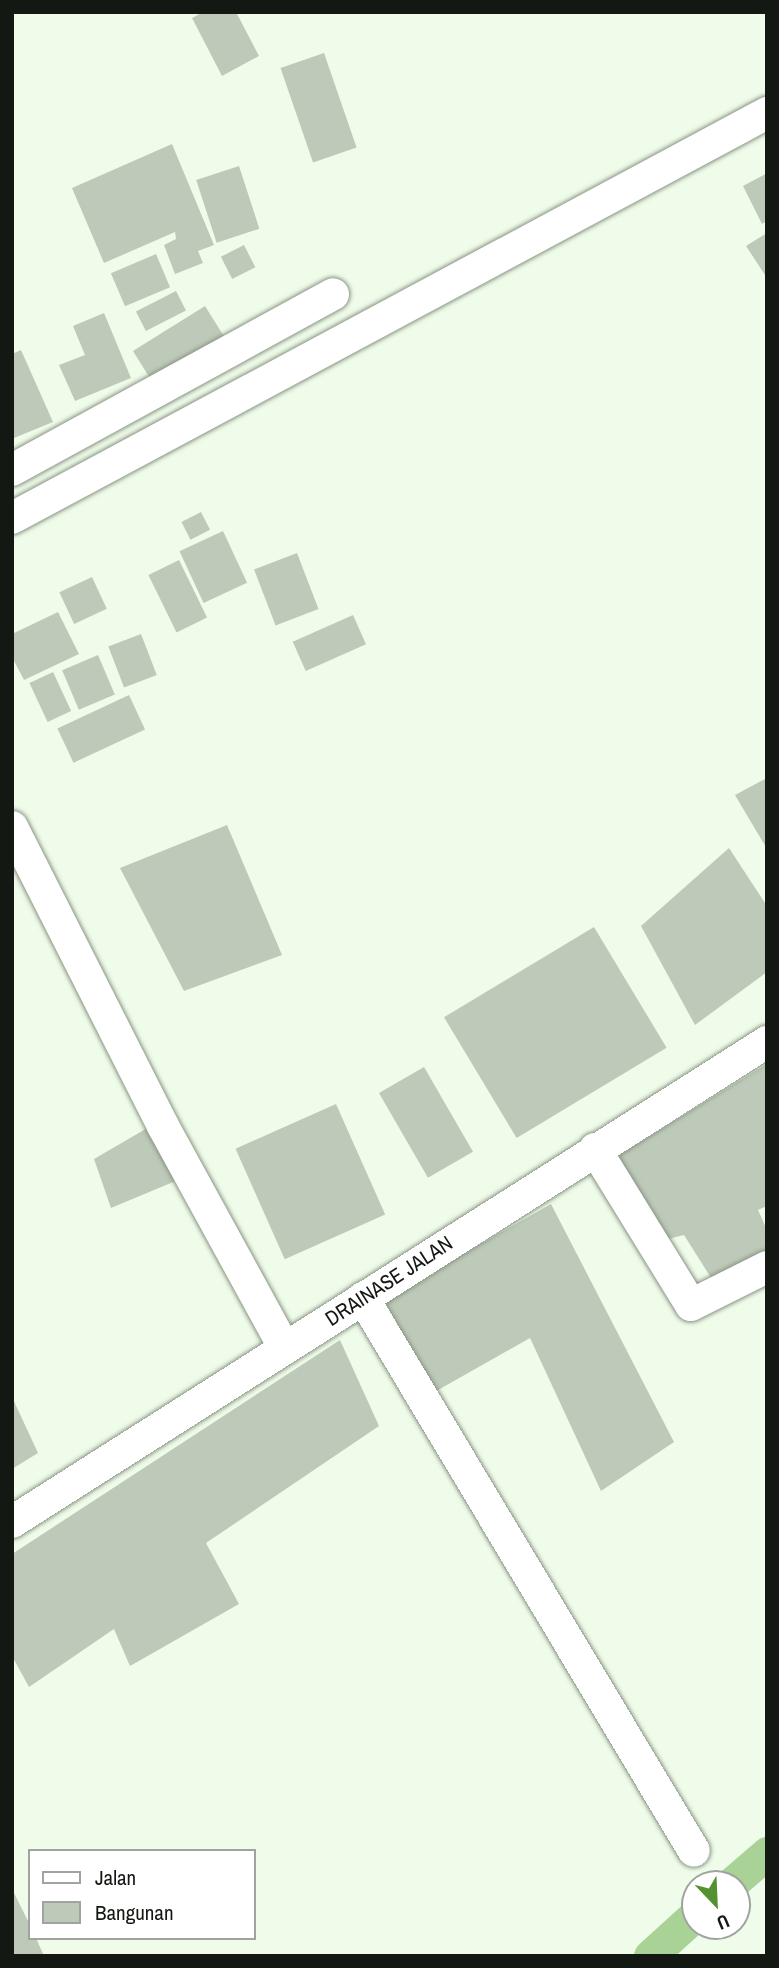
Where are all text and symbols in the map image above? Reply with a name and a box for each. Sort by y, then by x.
street label: DRAINASE JALAN [321,1231,457,1331]
legend [28,1849,256,1940]
text: Jalan [95,1863,136,1892]
north arrow [681,1870,751,1940]
text: Bangunan [95,1898,174,1927]
text: U [713,1908,734,1937]

